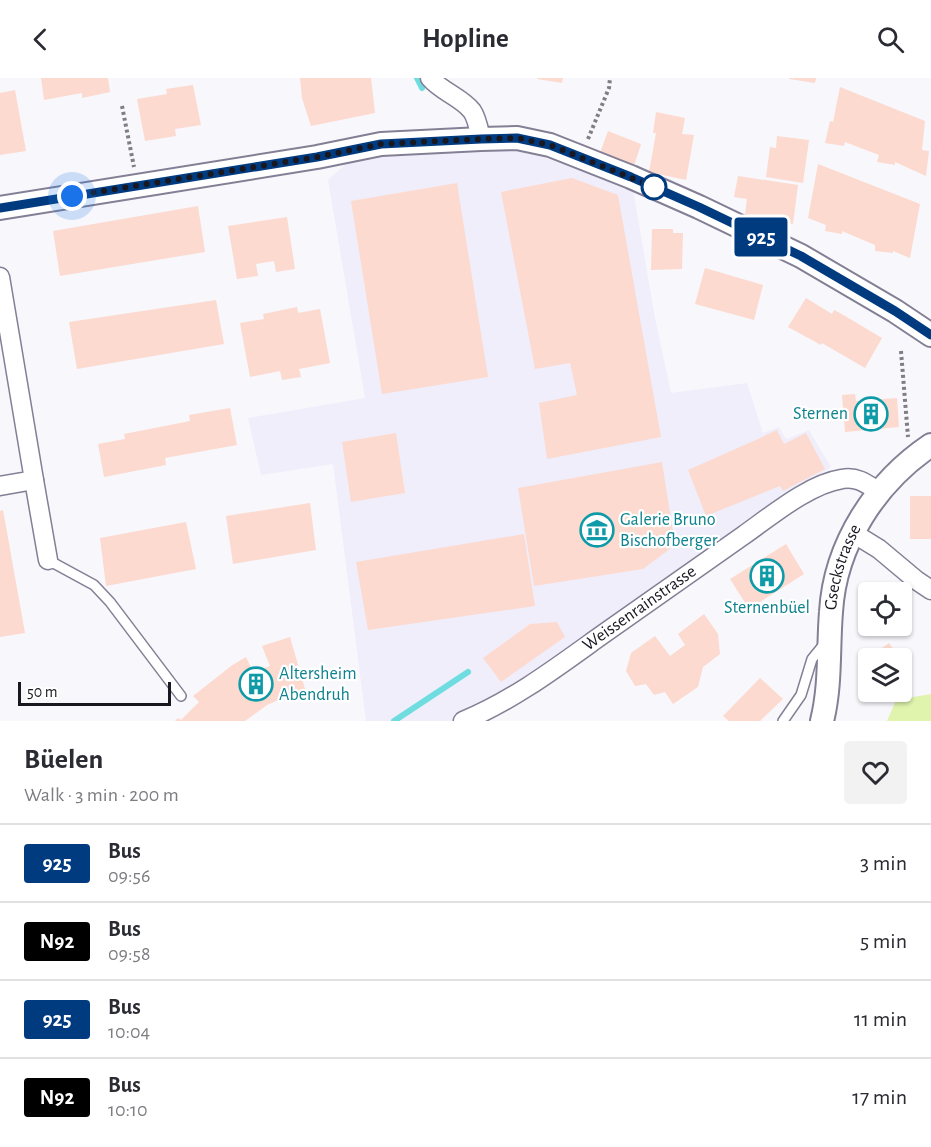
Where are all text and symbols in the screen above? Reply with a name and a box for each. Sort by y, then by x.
icon: back [24,23,57,56]
icon: search [874,23,907,56]
text: Hopline [422,25,509,52]
unlabelled marker [641,174,667,200]
your location [57,181,87,211]
line badge: 925 [726,218,795,256]
text: 925 [746,227,776,248]
building icon: Sternen [853,396,889,432]
place label: Sternen [793,405,848,423]
place label: Galerie Bruno Bischofberger [620,511,718,550]
museum icon: Galerie Bruno Bischofberger [579,512,615,548]
street label: Gseckstrasse [822,521,865,611]
building icon: Sternenbüel [749,558,785,594]
street label: Weissenrainstrasse [580,562,700,654]
map controls [858,582,912,702]
button: locate [858,582,912,636]
place label: Sternenbüel [724,599,810,617]
button: layers [858,648,912,702]
place label: Altersheim Abendruh [279,665,357,704]
building icon: Altersheim Abendruh [238,666,274,702]
scale bar [18,679,171,706]
text: 50 m [27,684,58,700]
button: heart [844,741,907,804]
text: Büelen [24,746,103,774]
text: Walk · 3 min · 200 m [24,785,179,805]
text: Bus [108,840,141,862]
text: 3 min [860,852,907,874]
text: 925 [42,853,72,874]
text: 09:56 [108,866,150,886]
text: Bus [108,918,141,940]
text: 5 min [860,930,907,952]
text: N92 [40,931,74,952]
text: 09:58 [108,944,150,964]
text: Bus [108,996,141,1018]
text: 11 min [854,1008,907,1030]
text: 925 [42,1009,72,1030]
text: 10:04 [108,1022,150,1042]
text: Bus [108,1074,141,1096]
text: 17 min [852,1086,907,1108]
text: N92 [40,1087,74,1108]
text: 10:10 [108,1100,147,1120]

